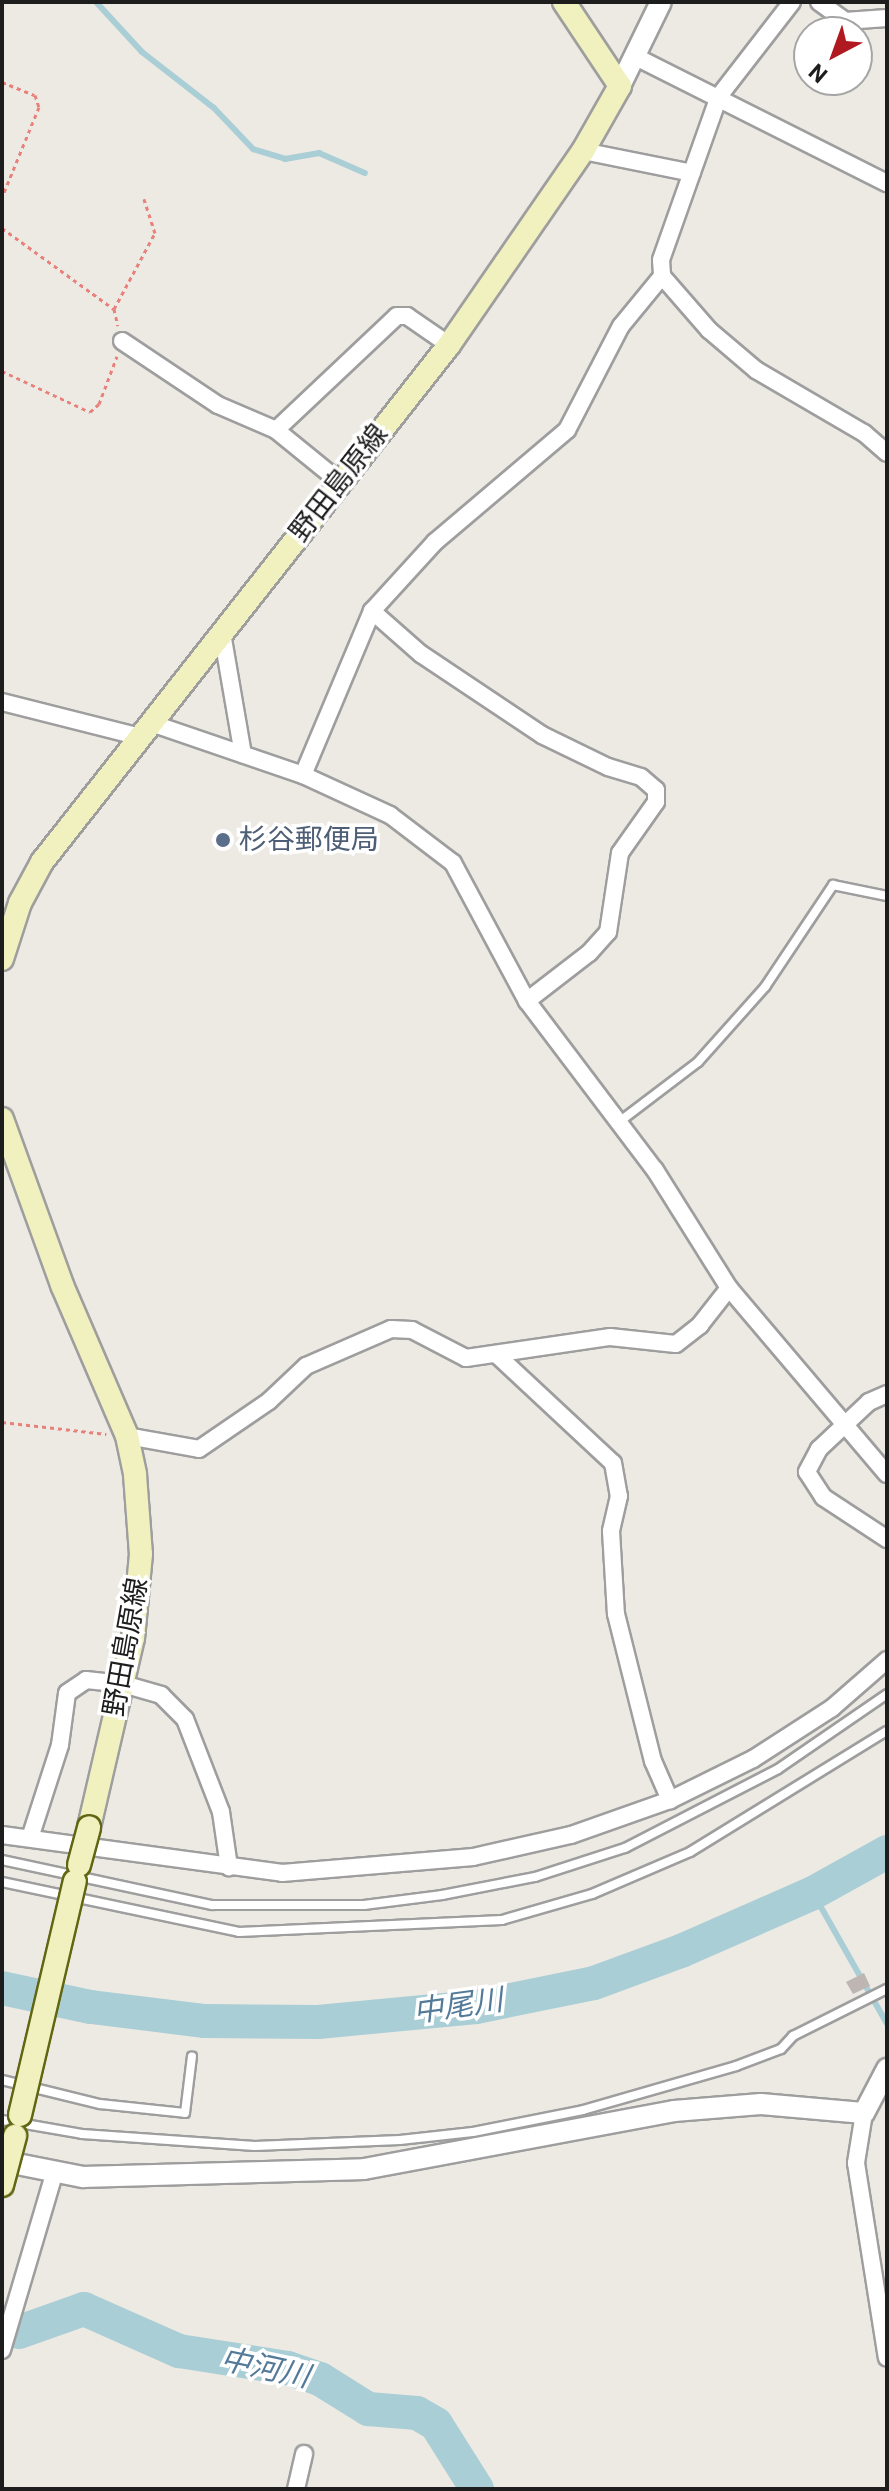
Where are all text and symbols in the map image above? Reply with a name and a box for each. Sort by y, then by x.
north arrow [793,16,873,96]
text: N [804,58,832,88]
street label: 野田島原線 [283,417,395,549]
place label: 杉谷郵便局 [239,823,379,857]
marker: 杉谷郵便局 [214,831,232,849]
street label: 野田島原線 [97,1575,155,1719]
water label: 中尾川 [411,1982,505,2030]
water label: 中河川 [217,2341,313,2395]

